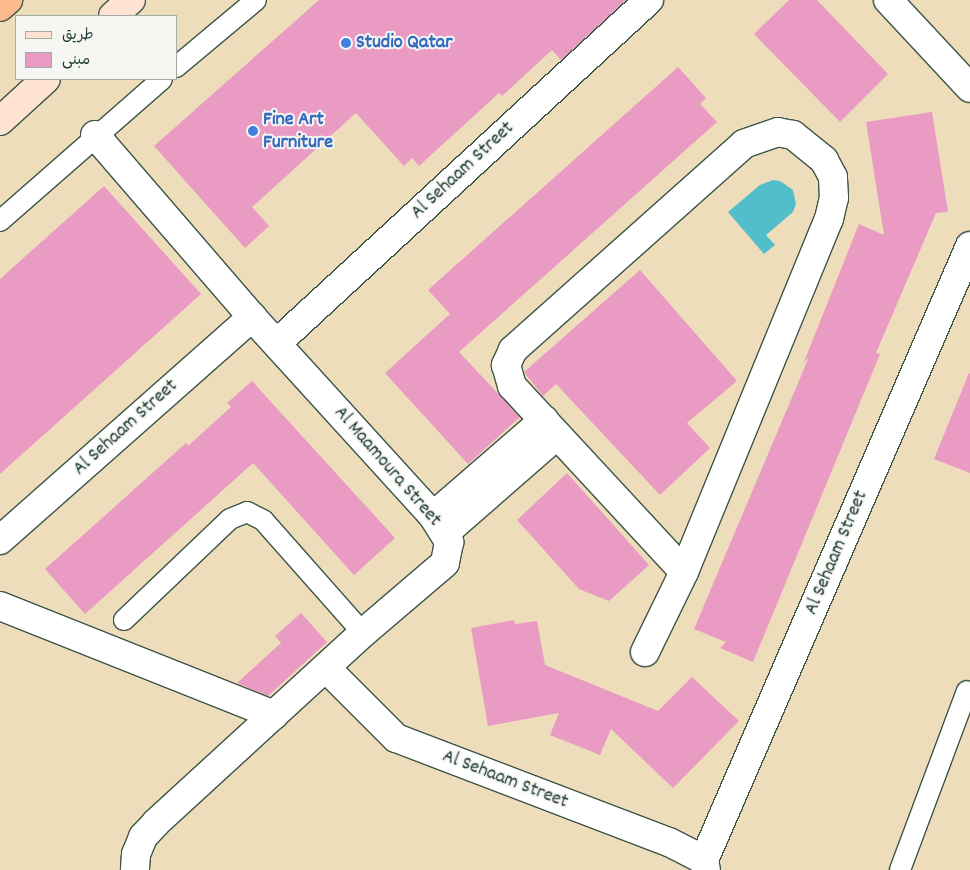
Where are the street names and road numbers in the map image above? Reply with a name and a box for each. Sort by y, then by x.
street label: Al Sehaam Street [406,117,520,225]
street label: Al Sehaam Street [69,375,183,481]
street label: Al Maamoura Street [328,402,446,532]
street label: Al Sehaam Street [800,487,874,619]
street label: Al Sehaam Street [439,745,571,815]

